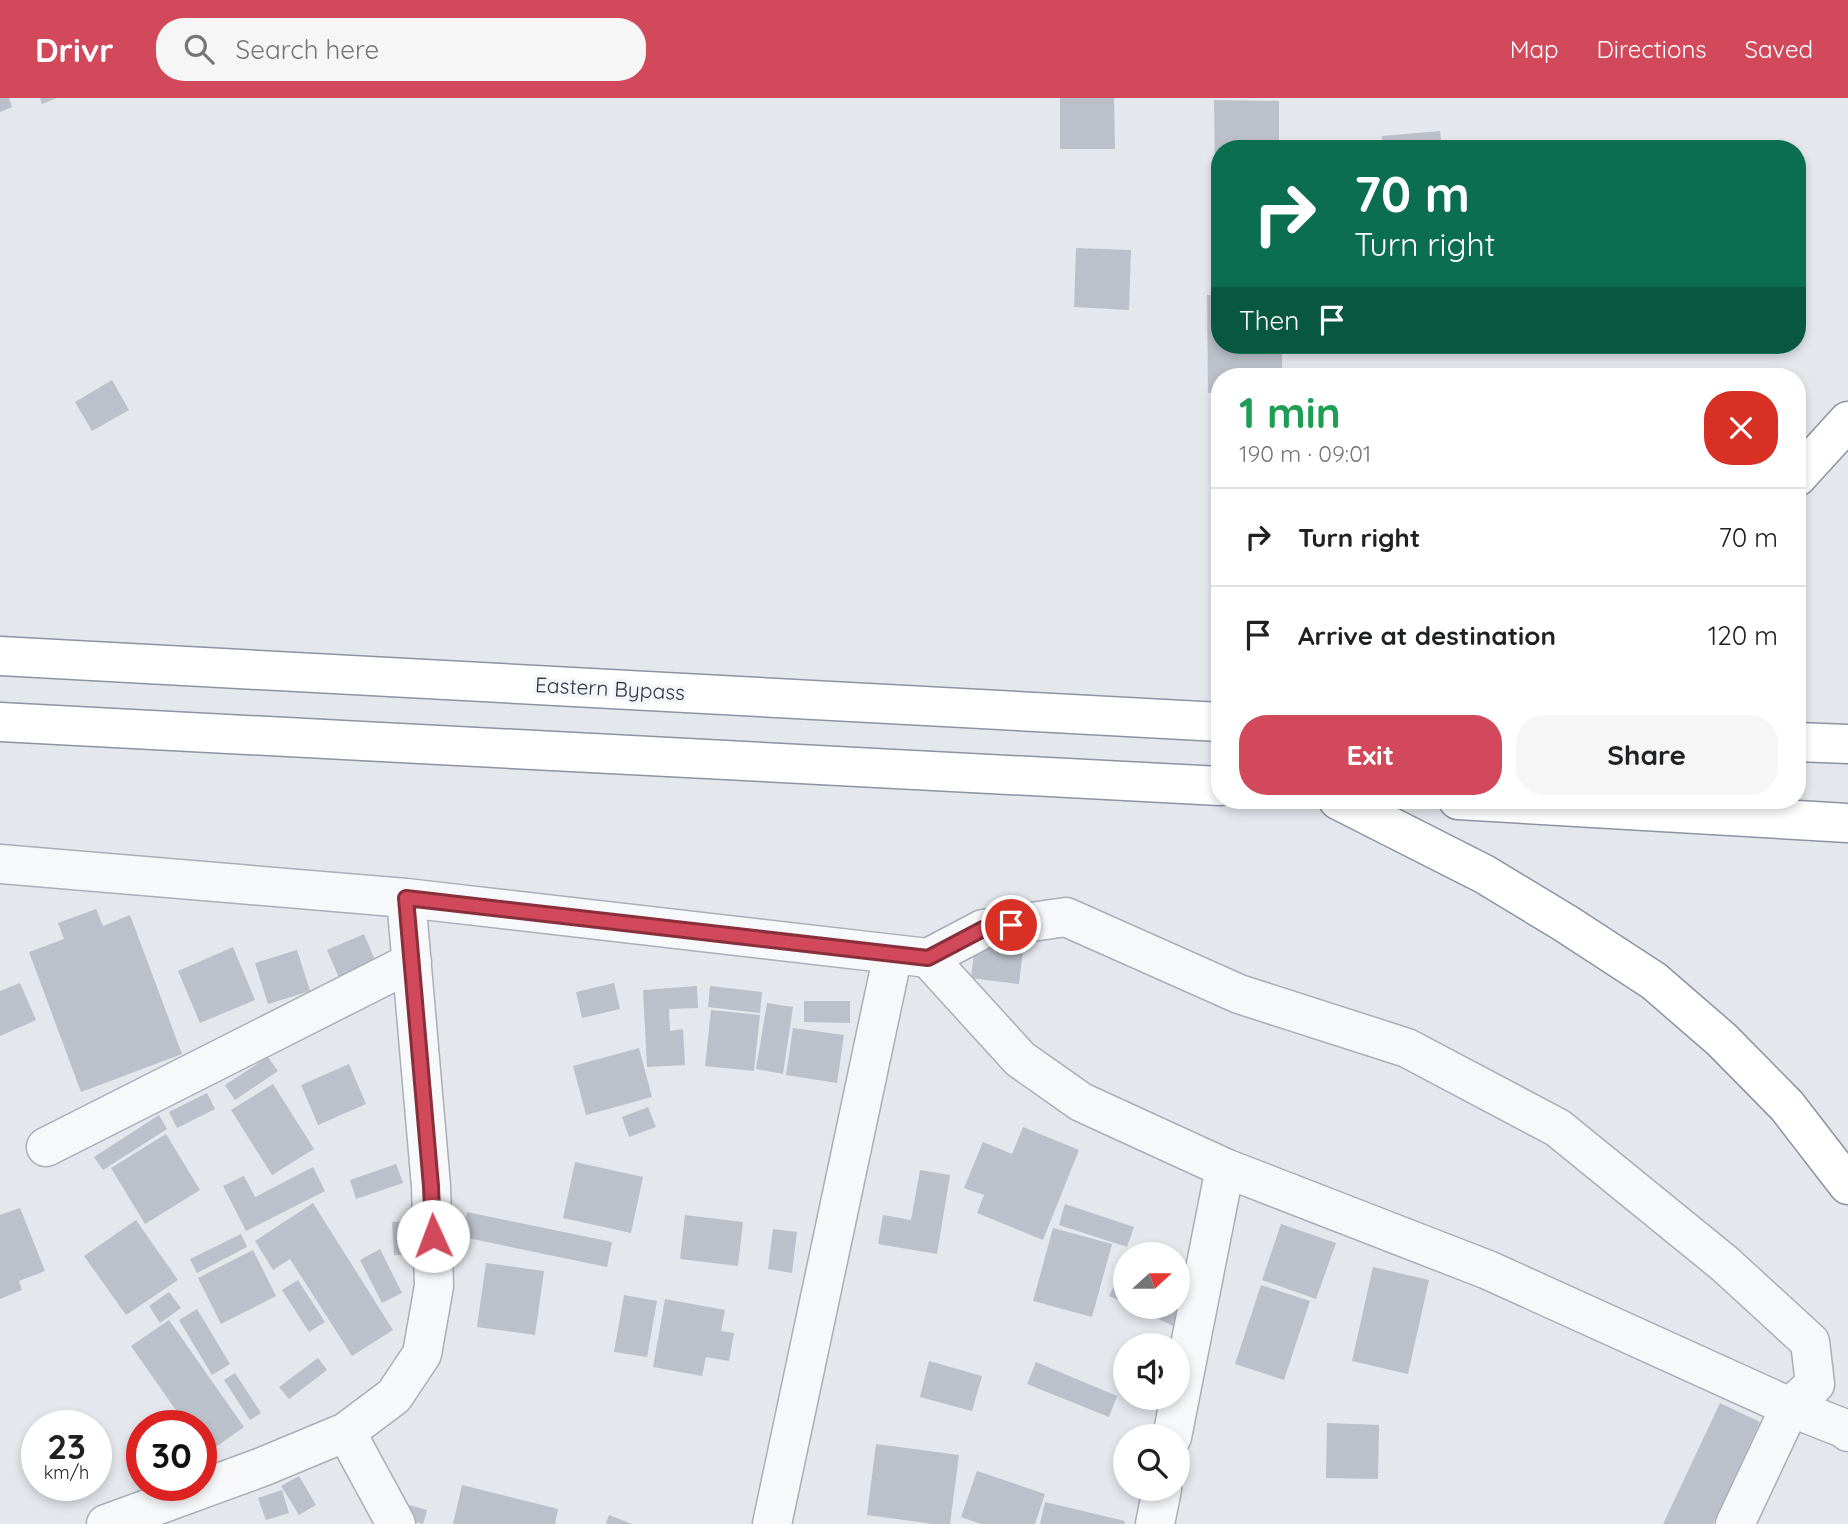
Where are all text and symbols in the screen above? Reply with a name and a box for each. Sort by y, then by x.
search box [156,18,646,81]
text: Drivr [35,29,114,70]
icon: search [180,30,218,68]
text: Search here [236,33,379,66]
text: Map [1510,34,1559,64]
text: Directions [1597,34,1707,64]
text: Saved [1745,34,1813,64]
text: 70 m [1354,163,1470,224]
icon: right [1239,168,1330,259]
text: Turn right [1354,224,1495,264]
icon: arrive [1313,301,1351,339]
text: Then [1239,304,1299,337]
text: 1 min [1239,386,1341,439]
button: close [1704,391,1778,465]
text: 190 m · 09:01 [1239,439,1371,468]
icon: right [1239,518,1277,556]
text: Turn right [1298,521,1420,554]
text: 70 m [1718,521,1778,554]
icon: arrive [1239,616,1277,654]
text: Arrive at destination [1298,619,1556,652]
text: 120 m [1708,619,1778,652]
street label: Eastern Bypass [534,671,686,705]
button: Exit [1239,715,1502,795]
button: Share [1516,715,1778,795]
pin [981,895,1041,955]
icon: arrive [992,906,1030,944]
position arrow [396,1199,470,1273]
north arrow [1113,1242,1190,1320]
map controls [1113,1242,1190,1501]
button: sound [1113,1333,1190,1410]
speed limit sign: 30 [126,1410,217,1501]
text: 23 [47,1424,86,1468]
button: search [1113,1424,1190,1501]
text: km/h [44,1461,89,1484]

